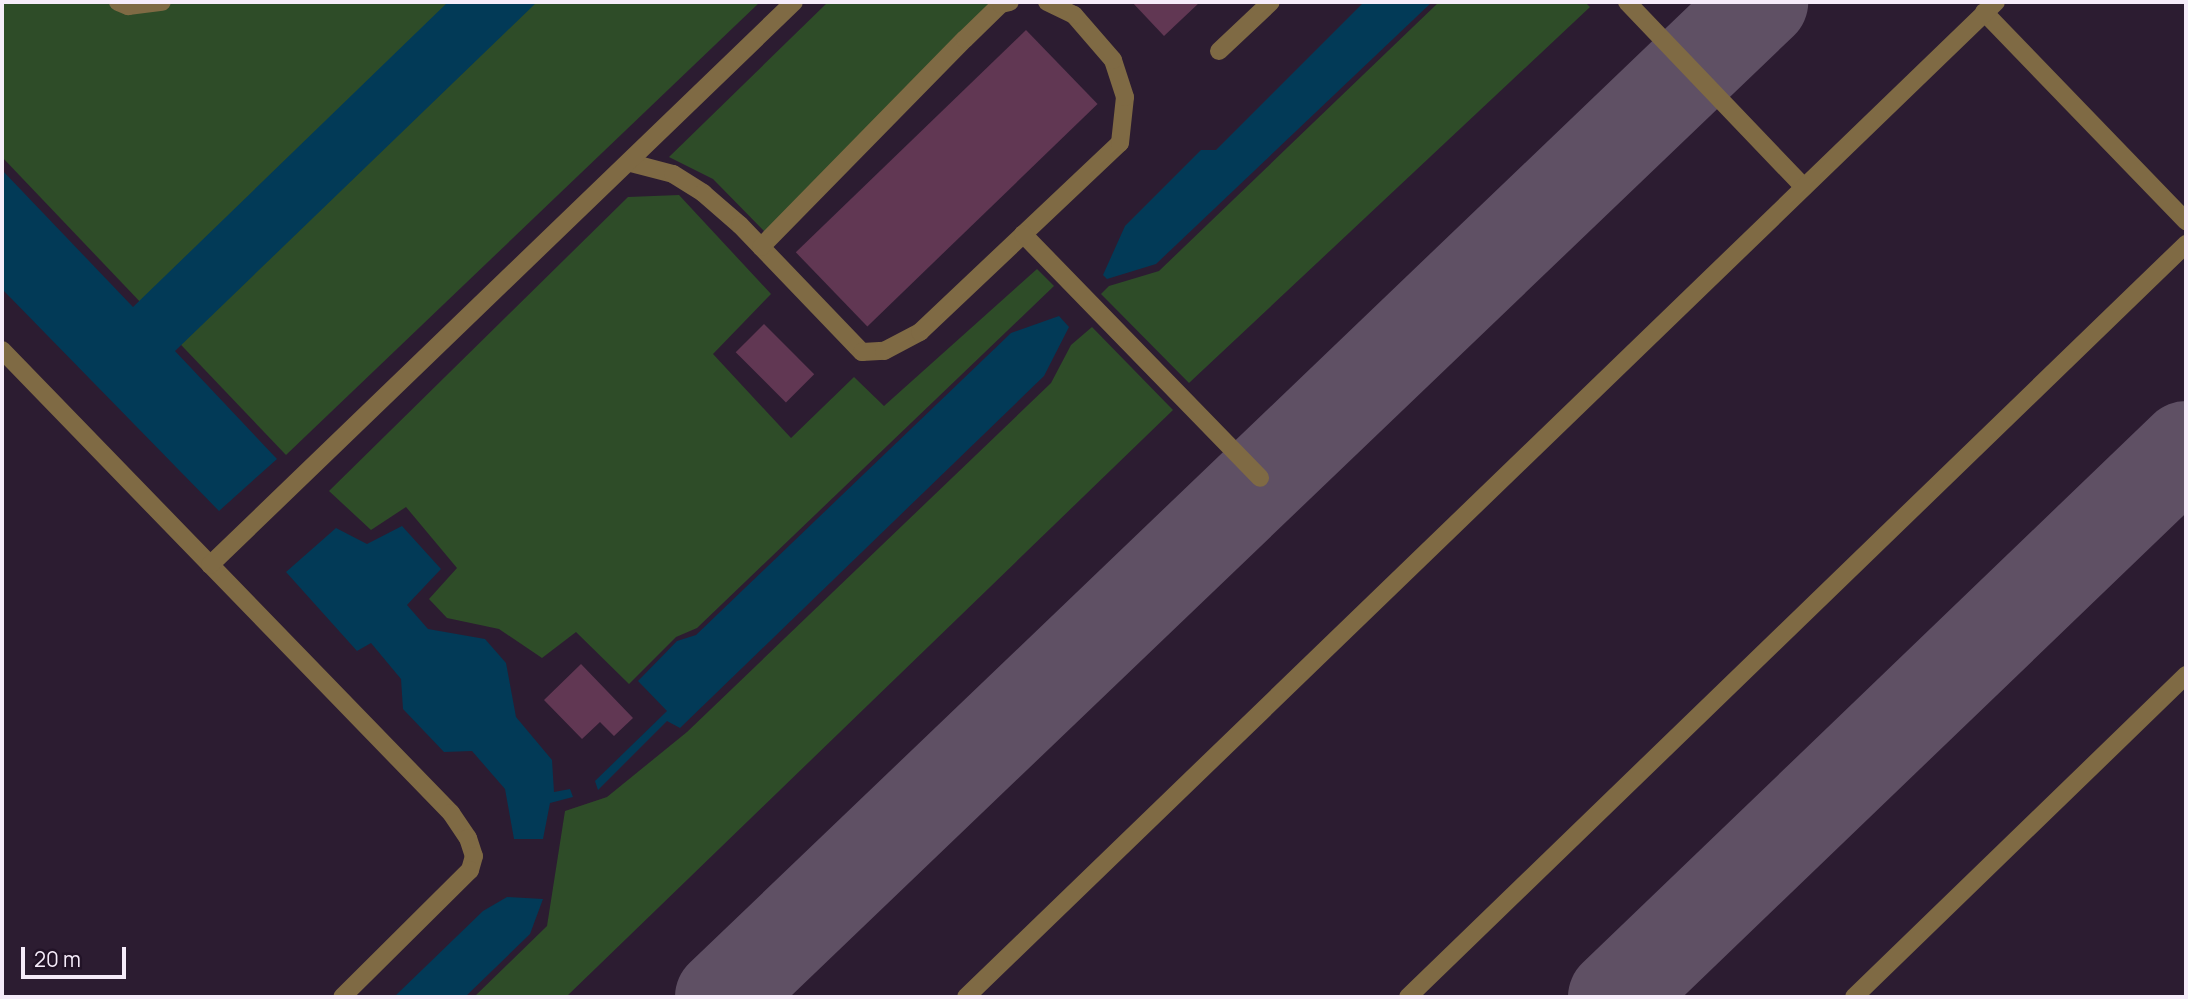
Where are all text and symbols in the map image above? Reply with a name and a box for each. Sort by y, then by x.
scale bar [24,932,130,976]
text: 20 m [34,945,81,973]

